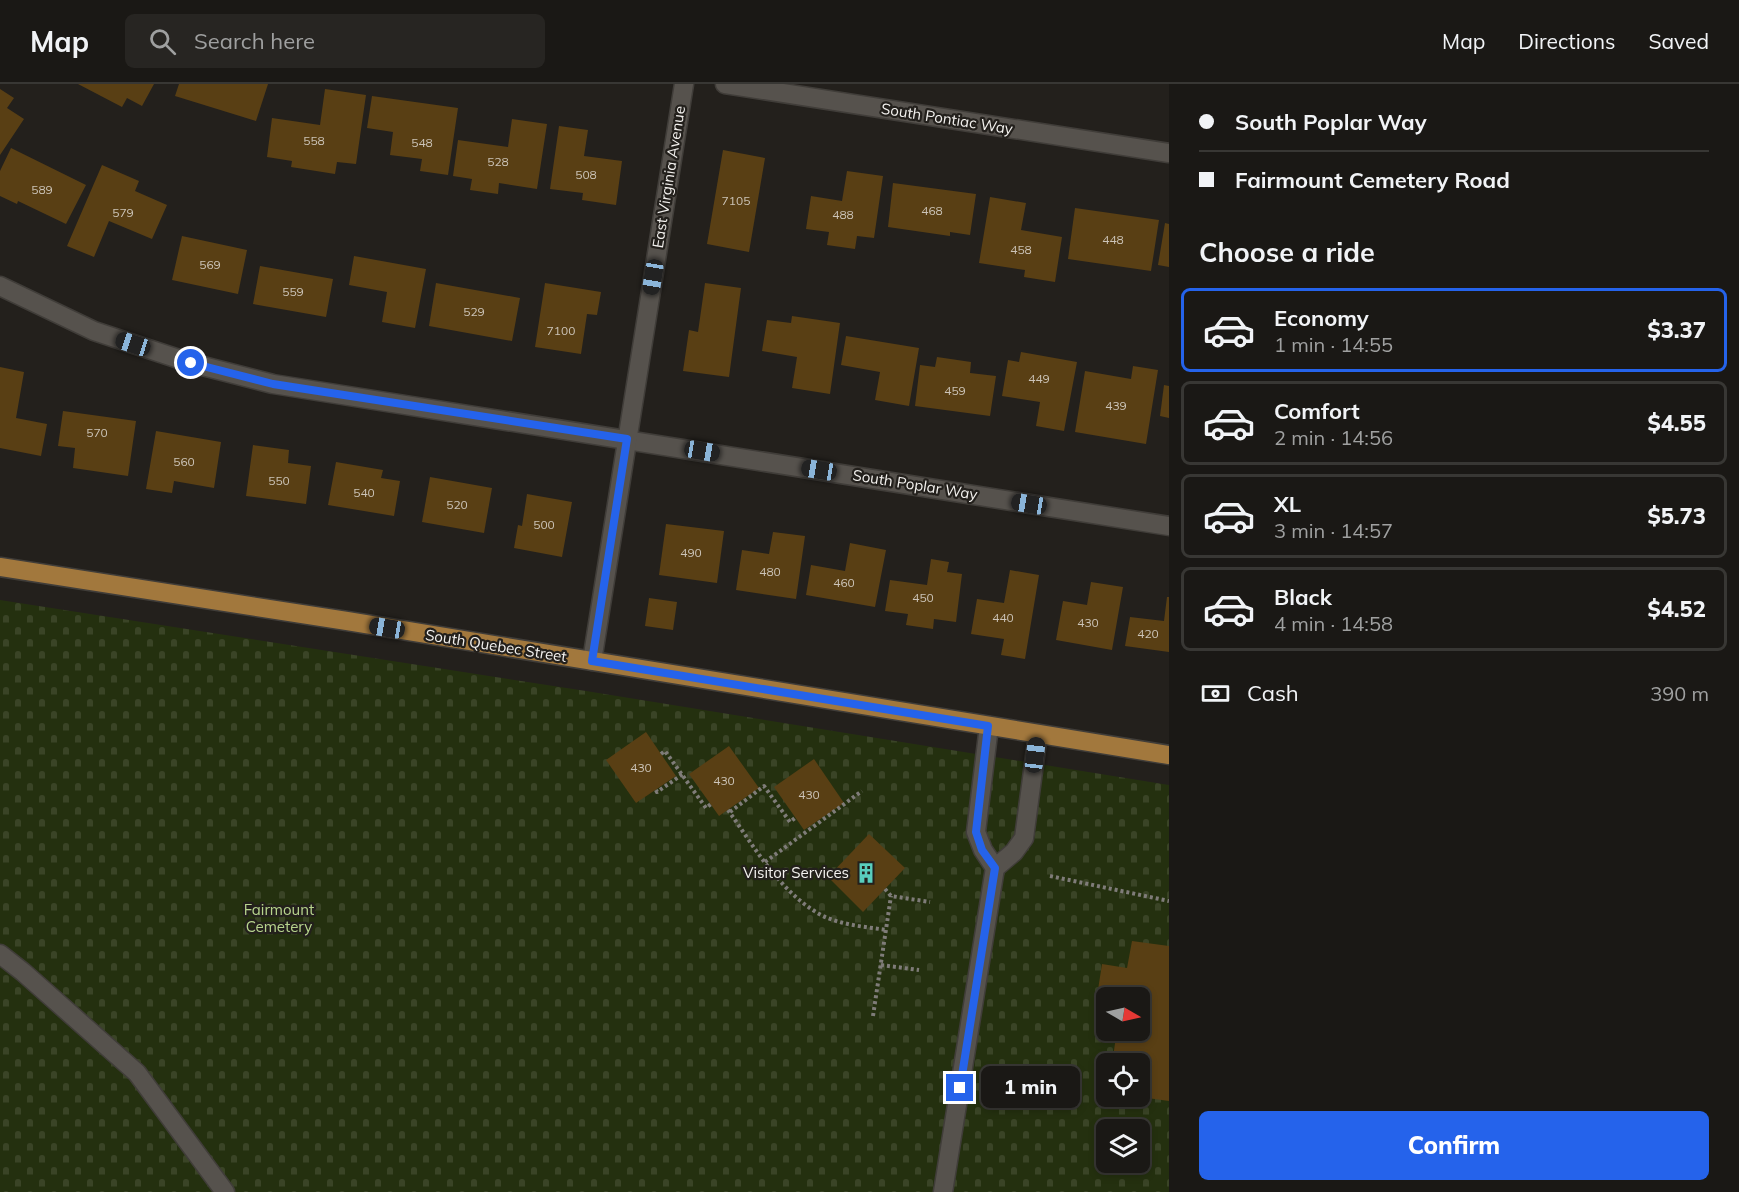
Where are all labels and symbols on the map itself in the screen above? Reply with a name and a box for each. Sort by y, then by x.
street label: South Pontiac Way [880,99,1014,138]
street label: East Virginia Avenue [648,104,689,249]
house number: 558 [303,133,325,148]
house number: 548 [411,135,433,150]
house number: 528 [487,154,509,169]
house number: 508 [575,167,597,182]
house number: 589 [31,182,53,197]
house number: 7105 [722,193,750,208]
house number: 468 [921,203,943,218]
house number: 579 [112,205,134,220]
house number: 488 [832,207,854,222]
house number: 448 [1102,232,1124,247]
house number: 458 [1010,242,1032,257]
house number: 569 [199,257,221,272]
car [641,258,665,296]
house number: 559 [282,284,304,299]
house number: 529 [463,304,485,319]
house number: 7100 [547,323,575,338]
car [113,330,153,358]
route start [177,349,204,376]
house number: 449 [1028,371,1050,386]
house number: 459 [944,383,966,398]
house number: 439 [1105,398,1127,413]
house number: 570 [86,425,108,440]
car [683,439,721,463]
house number: 560 [173,454,195,469]
car [800,458,838,482]
street label: South Poplar Way [851,465,979,504]
house number: 550 [268,473,290,488]
house number: 540 [353,485,375,500]
car [1010,492,1048,516]
house number: 520 [446,497,468,512]
house number: 500 [533,517,555,532]
house number: 490 [680,545,702,560]
house number: 480 [759,564,781,579]
house number: 460 [833,575,855,590]
house number: 450 [912,590,934,605]
house number: 440 [992,610,1014,625]
house number: 430 [1077,615,1099,630]
car [368,616,406,640]
street label: South Quebec Street [424,625,568,666]
house number: 420 [1137,626,1159,641]
car [1024,736,1046,774]
house number: 430 [630,760,652,775]
house number: 430 [713,773,735,788]
house number: 430 [798,787,820,802]
building icon: Visitor Services [854,861,878,885]
place label: Visitor Services [743,863,849,882]
park label: Fairmount Cemetery [244,900,314,936]
north arrow [1096,987,1150,1041]
callout: 1 min [981,1067,1080,1109]
route end [946,1074,973,1101]

